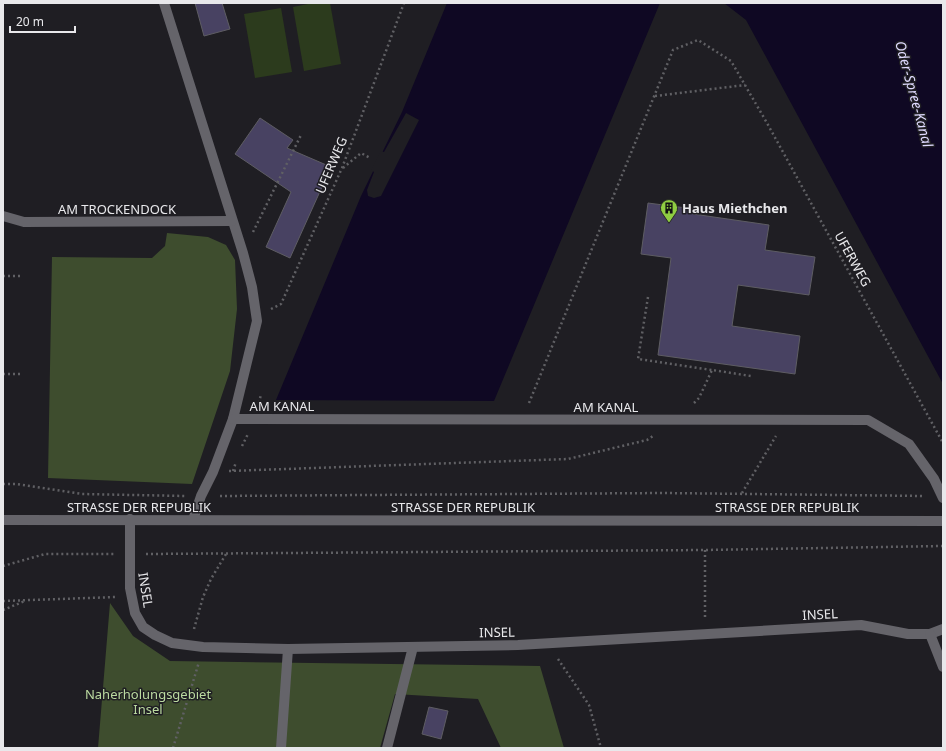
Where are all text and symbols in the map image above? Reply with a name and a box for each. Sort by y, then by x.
scale bar [10,8,75,34]
text: 20 m [16,13,44,30]
water label: Oder-Spree-Kanal [891,39,938,150]
street label: UFERWEG [311,134,351,196]
building icon: Haus Miethchen [659,198,679,223]
place label: Haus Miethchen [682,199,787,217]
street label: AM TROCKENDOCK [58,200,177,218]
street label: UFERWEG [830,228,876,290]
street label: AM KANAL [250,397,315,415]
street label: AM KANAL [574,398,639,416]
street label: STRASSE DER REPUBLIK [67,498,212,516]
street label: STRASSE DER REPUBLIK [391,498,536,516]
street label: STRASSE DER REPUBLIK [715,498,860,516]
street label: INSEL [134,571,158,609]
street label: INSEL [802,604,838,624]
street label: INSEL [479,623,515,641]
park label: Naherholungsgebiet Insel [85,685,211,718]

